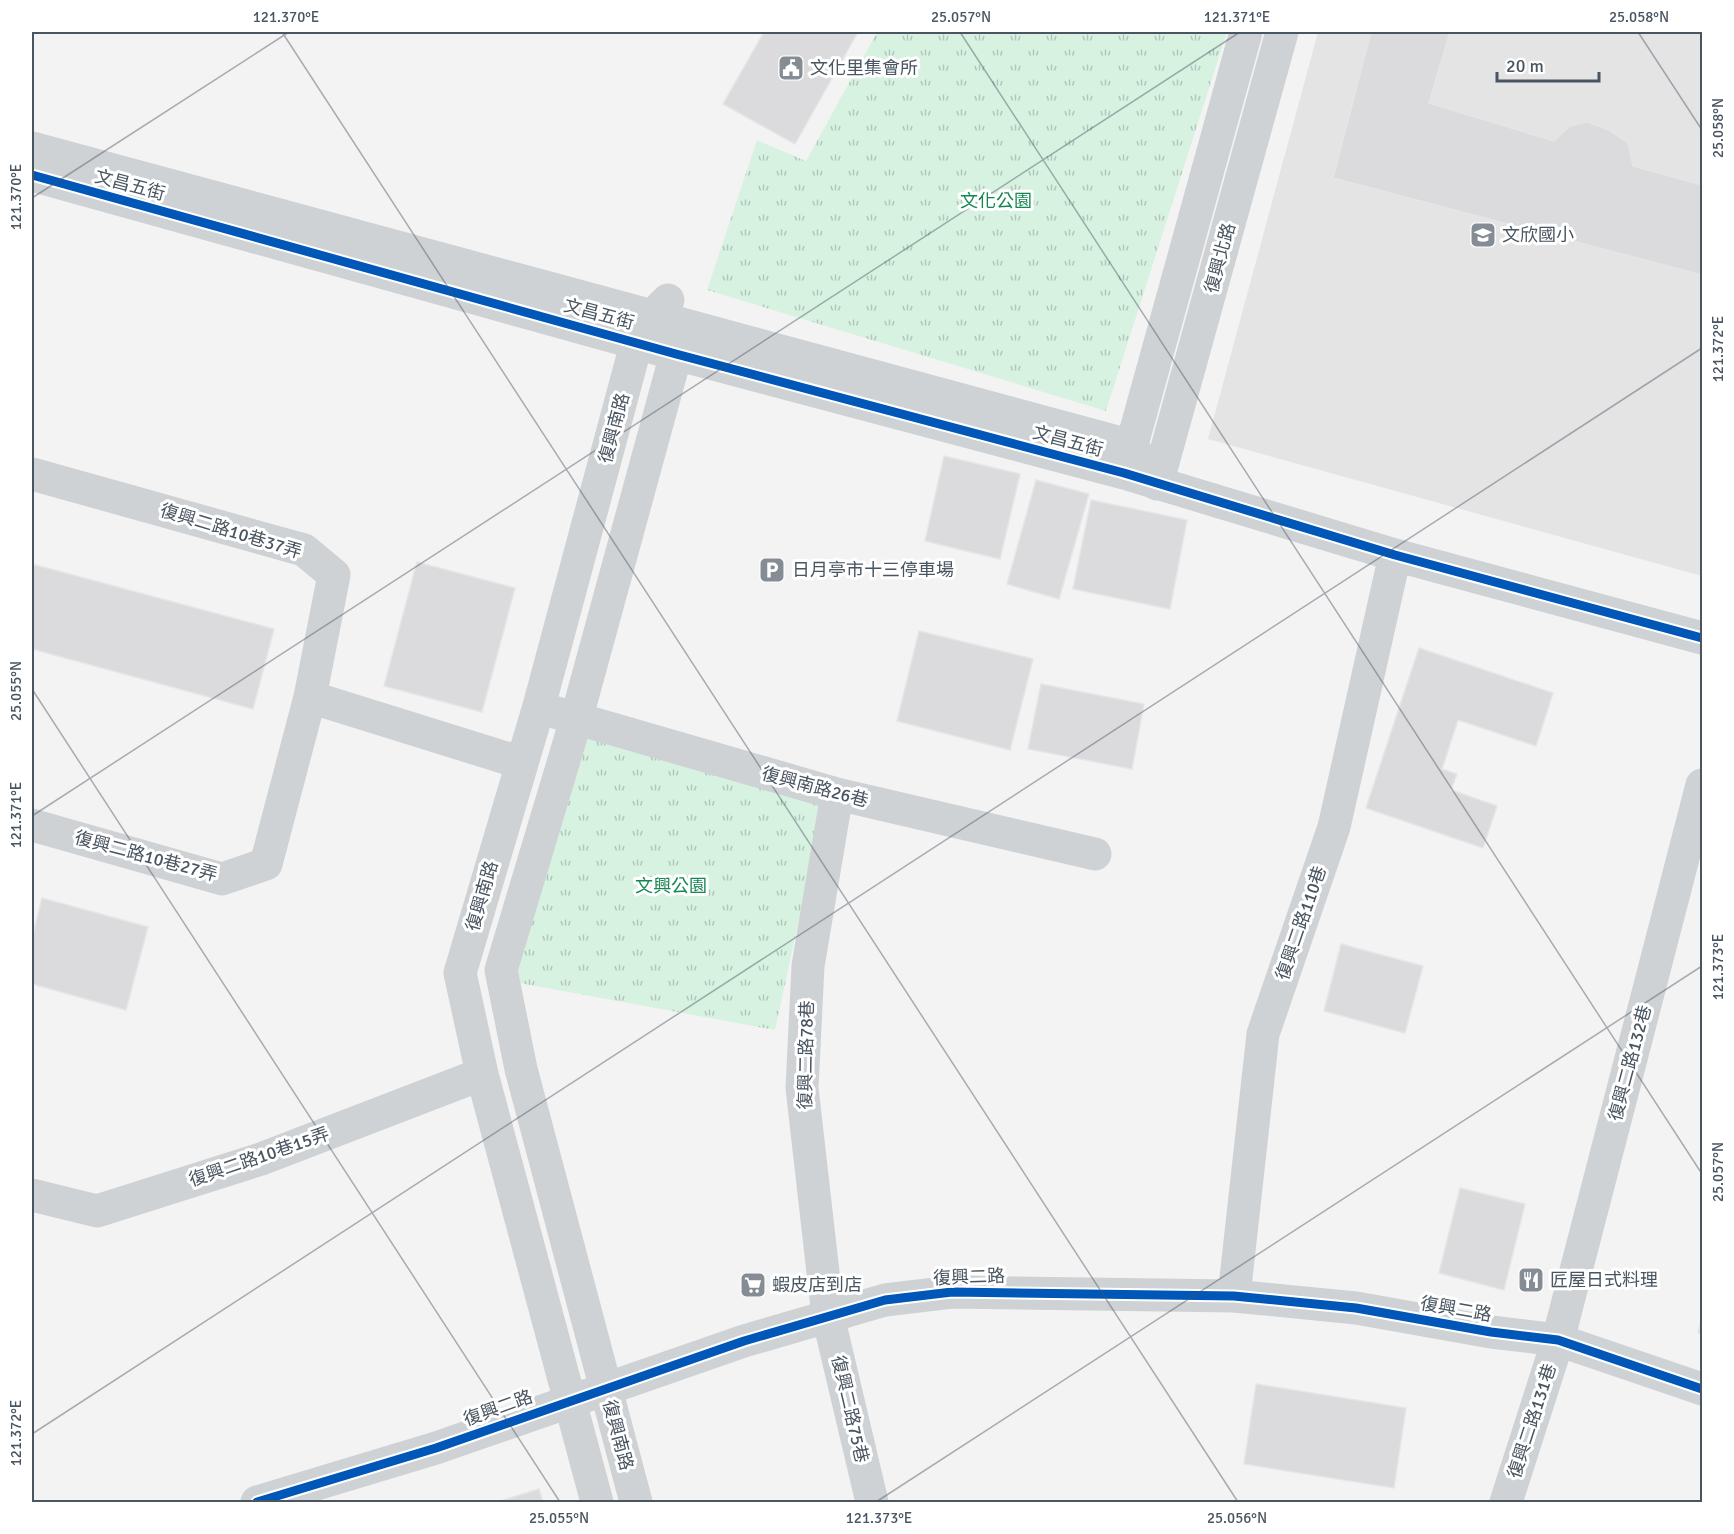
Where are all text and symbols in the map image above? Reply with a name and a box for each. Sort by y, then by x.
text: 121.370°E [253,8,319,26]
text: 25.057°N [931,8,991,26]
text: 121.371°E [1204,8,1270,26]
text: 25.058°N [1609,8,1669,26]
scale bar [1497,45,1599,83]
public building icon: 文化里集會所 [776,53,806,83]
text: 20 m [1506,55,1544,77]
place label: 文化里集會所 [810,57,918,79]
text: 25.058°N [1709,98,1727,158]
text: 121.370°E [7,164,25,230]
street label: 文昌五街 [92,165,168,205]
park label: 文化公園 [960,190,1032,212]
street label: 復興北路 [1200,220,1240,296]
school or university icon: 文欣國小 [1468,220,1498,250]
place label: 文欣國小 [1502,224,1574,246]
street label: 文昌五街 [561,294,637,334]
text: 121.372°E [1709,316,1727,382]
street label: 復興南路 [594,390,634,466]
street label: 文昌五街 [1030,421,1106,461]
street label: 復興二路10巷37弄 [158,499,304,563]
parking icon: 日月亭市十三停車場 [757,555,787,585]
place label: 日月亭市十三停車場 [792,559,954,581]
text: 25.055°N [7,661,25,721]
street label: 復興南路26巷 [759,762,871,812]
text: 121.371°E [7,782,25,848]
street label: 復興二路10巷27弄 [72,826,220,886]
street label: 復興南路 [462,858,502,934]
street label: 復興二路110巷 [1271,863,1331,983]
park label: 文興公園 [635,875,707,897]
text: 121.373°E [1709,934,1727,1000]
street label: 復興二路78巷 [794,1000,818,1110]
street label: 復興二路132巷 [1604,1003,1656,1123]
street label: 復興二路10巷15弄 [186,1123,332,1191]
text: 25.057°N [1709,1142,1727,1202]
street label: 復興二路 [933,1265,1005,1289]
restaurant icon: 匠屋日式料理 [1516,1265,1546,1295]
place label: 匠屋日式料理 [1550,1269,1658,1291]
supermarket icon: 蝦皮店到店 [738,1270,768,1300]
place label: 蝦皮店到店 [772,1274,862,1296]
street label: 復興二路 [1419,1292,1493,1326]
street label: 復興二路75巷 [827,1353,873,1465]
street label: 復興二路131巷 [1503,1361,1561,1481]
street label: 復興二路 [460,1385,536,1431]
street label: 復興南路 [598,1397,638,1473]
text: 121.372°E [7,1400,25,1466]
text: 25.055°N [529,1509,589,1527]
text: 121.373°E [846,1509,912,1527]
text: 25.056°N [1207,1509,1267,1527]

